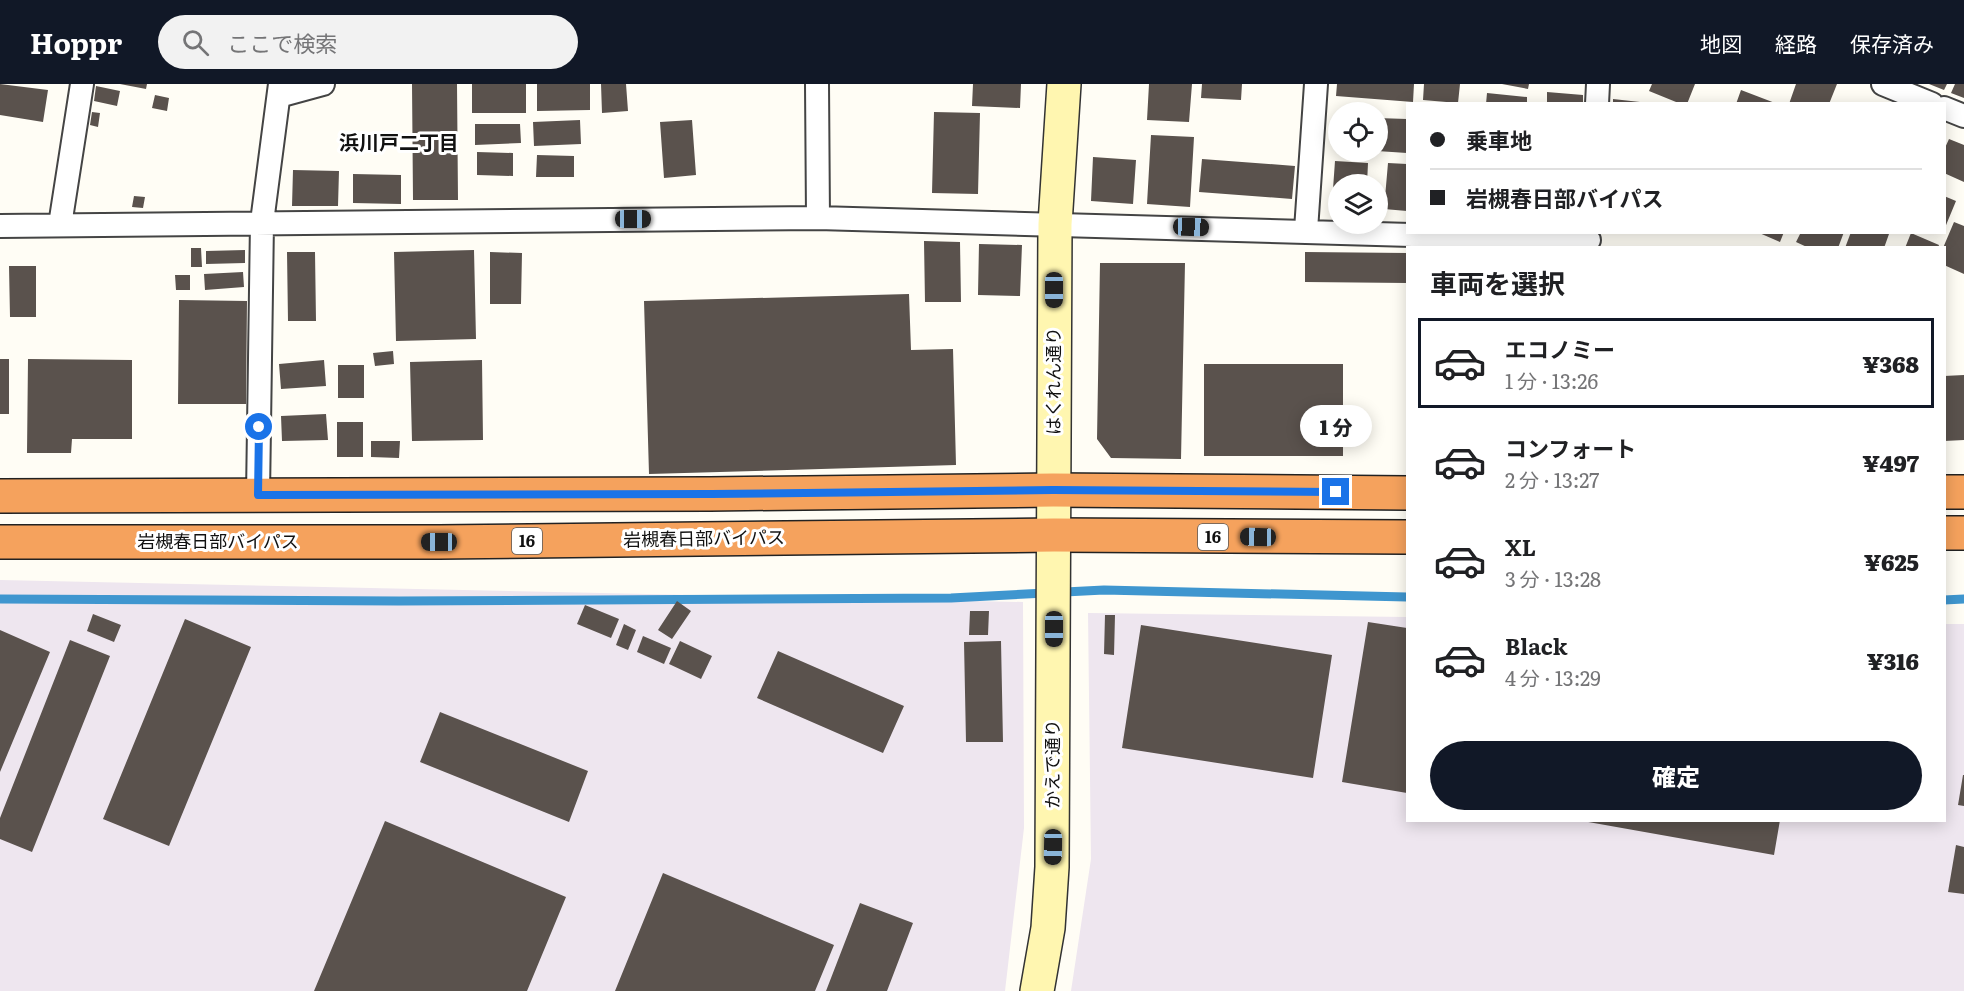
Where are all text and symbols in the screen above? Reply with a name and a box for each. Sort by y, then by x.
search box [158,15,578,69]
text: Hoppr [30,21,122,63]
icon: search [179,26,212,59]
text: ここで検索 [227,26,337,59]
text: 地図 [1700,27,1742,58]
text: 経路 [1775,27,1817,58]
text: 保存済み [1850,27,1934,58]
map controls [1328,102,1388,234]
button: locate [1328,102,1388,162]
text: 乗車地 [1466,123,1532,156]
district label: 浜川戸二丁目 [339,126,459,156]
button: layers [1328,174,1388,234]
text: 岩槻春日部バイパス [1466,181,1664,214]
car [615,210,651,228]
car [1173,217,1209,237]
text: 車両を選択 [1430,262,1565,302]
car [1045,272,1063,308]
street label: はくれん通り [1039,327,1066,435]
text: エコノミー [1505,332,1615,365]
icon: car [1433,336,1487,390]
text: ¥368 [1863,347,1919,380]
text: 1 分 · 13:26 [1505,365,1598,395]
callout: 1 分 [1300,405,1372,447]
text: 1 分 [1320,411,1352,441]
route start [245,413,272,440]
text: コンフォート [1505,431,1636,464]
icon: car [1433,435,1487,489]
text: ¥497 [1862,446,1919,479]
text: 2 分 · 13:27 [1505,464,1599,494]
route end [1322,478,1349,505]
street label: 岩槻春日部バイパス [623,523,785,552]
road number: 16 [1198,524,1228,550]
street label: 岩槻春日部バイパス [137,527,299,554]
road number: 16 [512,528,542,554]
car [1240,528,1276,546]
text: XL [1505,530,1536,563]
car [421,533,457,551]
icon: car [1433,534,1487,588]
text: ¥625 [1864,545,1919,578]
text: 3 分 · 13:28 [1505,563,1601,593]
car [1045,611,1063,647]
text: Black [1505,629,1567,662]
icon: car [1433,633,1487,687]
text: ¥316 [1867,644,1919,677]
text: 4 分 · 13:29 [1505,662,1601,692]
street label: かえで通り [1038,719,1065,809]
button: 確定 [1430,741,1922,810]
car [1044,829,1062,865]

